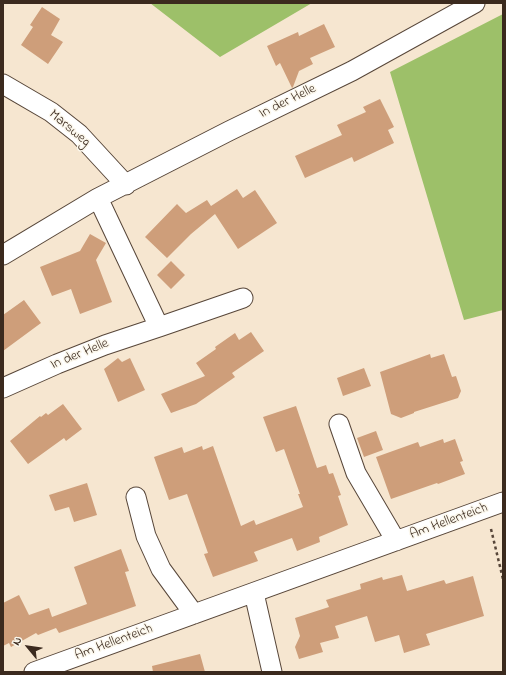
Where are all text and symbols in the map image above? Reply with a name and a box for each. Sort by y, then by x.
street label: In der Helle [257,81,319,123]
street label: Marsweg [45,107,93,151]
street label: In der Helle [49,336,111,374]
street label: Am Hellenteich [408,500,490,544]
street label: Am Hellenteich [73,621,155,665]
north arrow [8,627,48,667]
text: N [9,634,26,648]

